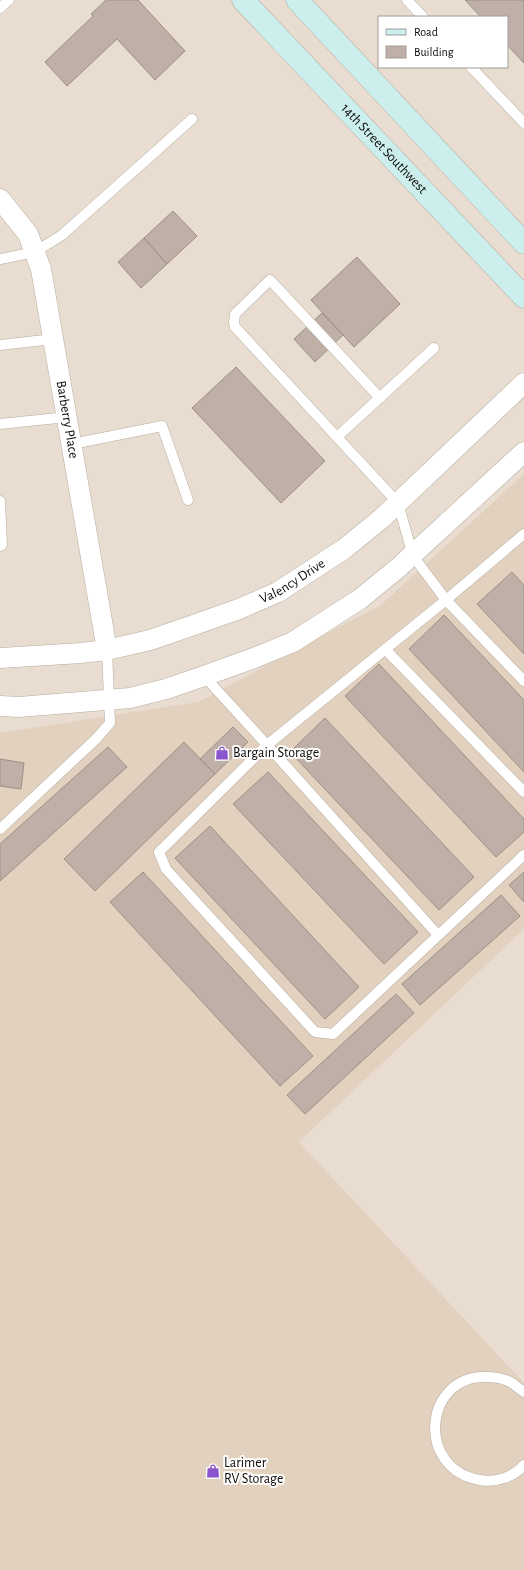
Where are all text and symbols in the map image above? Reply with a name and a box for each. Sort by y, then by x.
legend [378,16,508,68]
text: Road [414,26,438,38]
text: Building [414,46,454,58]
street label: 14th Street Southwest [338,101,430,197]
street label: Barberry Place [53,380,81,460]
street label: Valency Drive [258,556,328,606]
shop icon: Bargain Storage [214,745,230,761]
place label: Bargain Storage [233,746,319,760]
place label: Larimer RV Storage [224,1456,283,1486]
shop icon: Larimer RV Storage [205,1463,221,1479]

